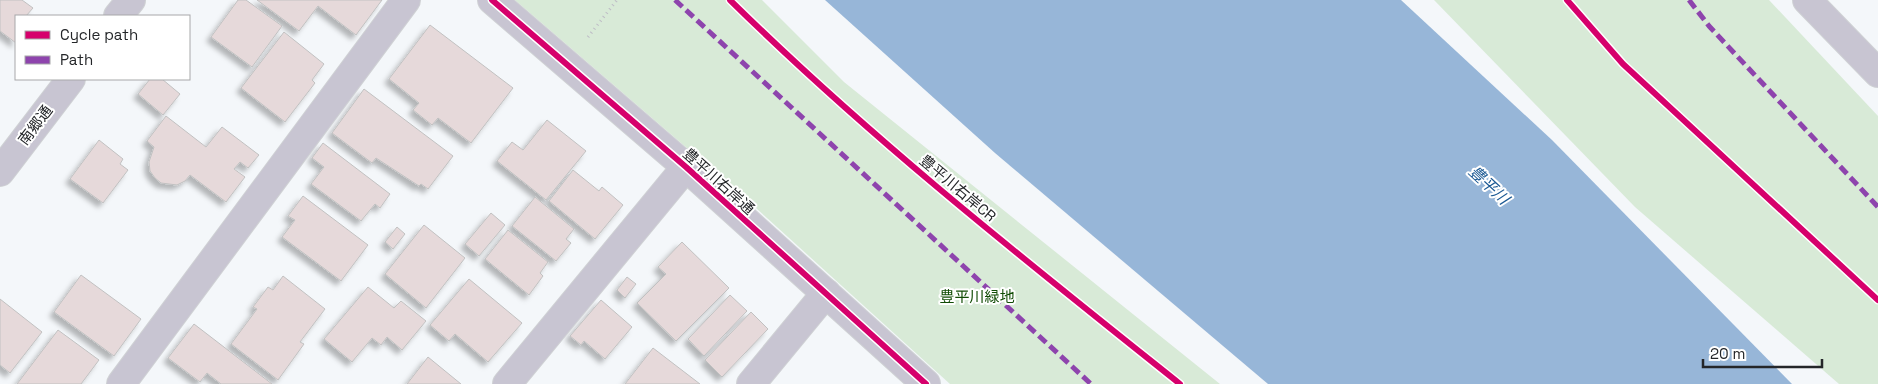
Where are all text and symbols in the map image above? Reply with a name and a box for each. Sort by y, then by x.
legend [15,15,190,80]
text: Cycle path [60,25,138,44]
text: Path [60,50,93,69]
street label: 南郷通 [14,101,56,149]
street label: 豊平川右岸通 [679,144,759,218]
street label: 豊平川右岸CR [916,150,1000,226]
water label: 豊平川 [1464,161,1515,210]
park label: 豊平川緑地 [939,287,1015,306]
scale bar [1703,336,1822,368]
text: 20 m [1710,344,1745,363]

